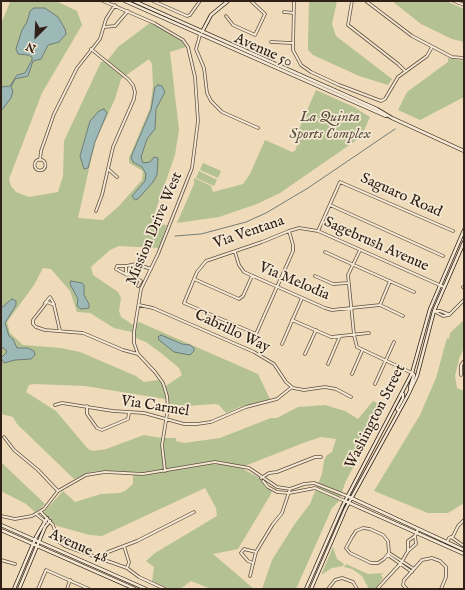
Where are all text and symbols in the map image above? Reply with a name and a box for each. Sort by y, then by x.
north arrow [16,16,56,56]
street label: Avenue 50 [231,30,295,72]
text: N [24,39,38,55]
park label: La Quinta Sports Complex [289,109,371,144]
street label: Mission Drive West [123,170,187,288]
street label: Saguaro Road [357,170,445,222]
street label: Via Ventana [211,213,287,253]
street label: Sagebrush Avenue [321,214,431,276]
street label: Via Melodia [256,259,332,305]
street label: Cabrillo Way [191,307,273,357]
street label: Washington Street [342,362,410,472]
street label: Via Carmel [120,393,190,421]
street label: Avenue 48 [46,526,110,568]

